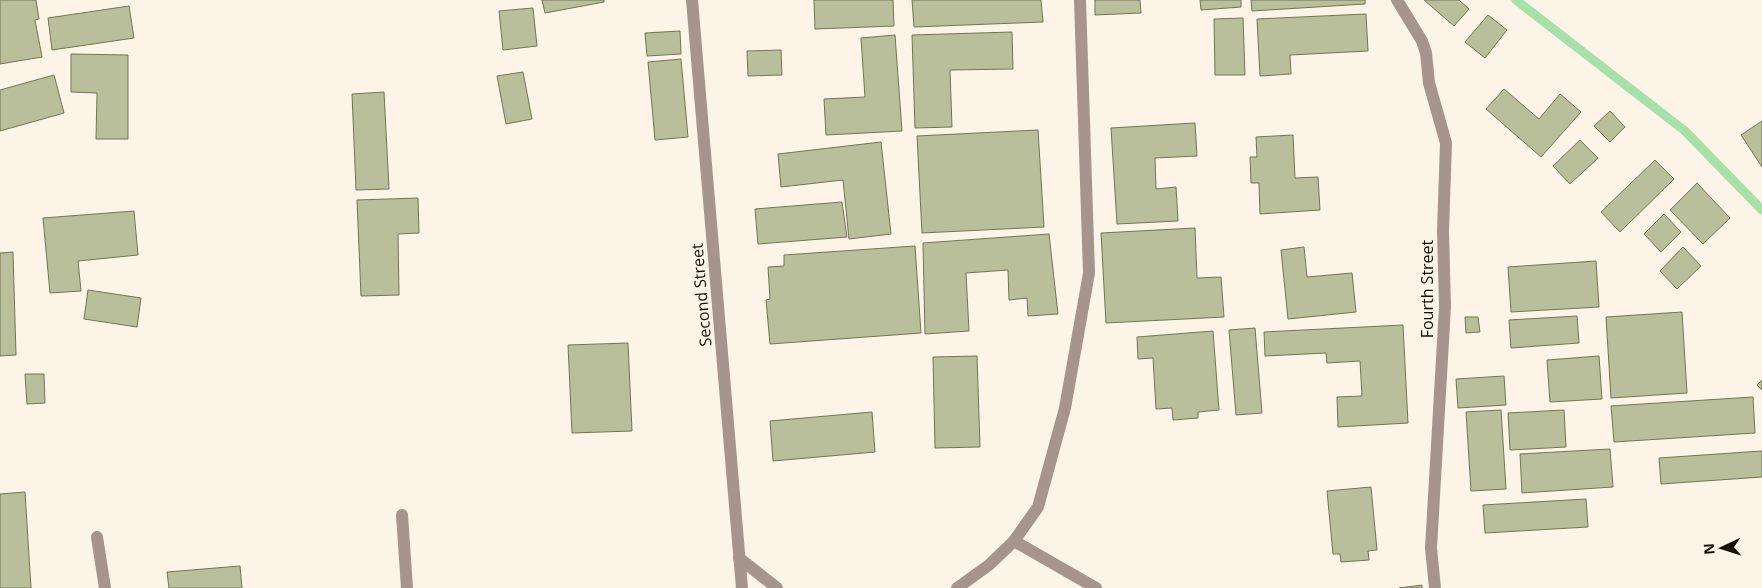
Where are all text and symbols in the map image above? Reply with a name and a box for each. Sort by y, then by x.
street label: Fourth Street [1416,239,1438,338]
street label: Second Street [686,242,716,348]
north arrow [1697,523,1747,573]
text: N [1699,543,1718,555]

